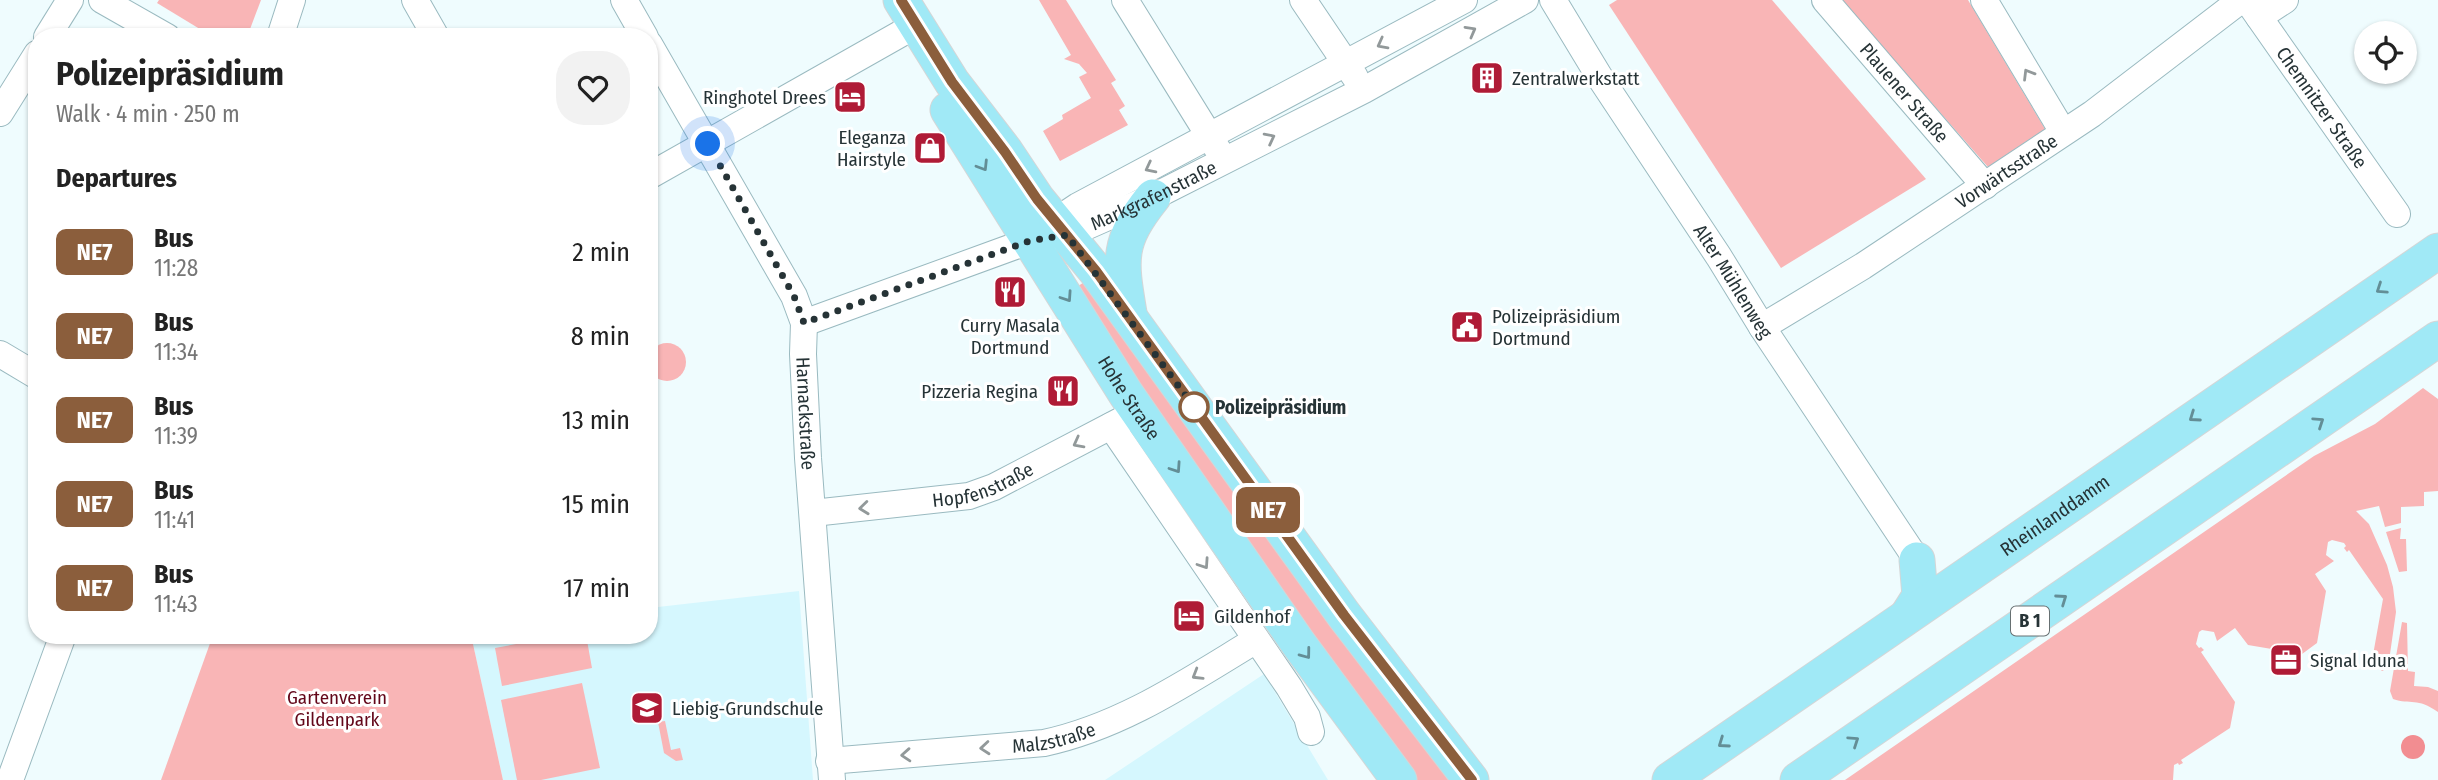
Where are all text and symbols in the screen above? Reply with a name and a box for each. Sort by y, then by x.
map controls [2354,21,2417,84]
button: locate [2354,21,2417,84]
one-way arrow [1464,25,1476,39]
one-way arrow [1377,36,1389,49]
street label: Plauener Straße [1855,38,1954,147]
street label: Chemnitzer Straße [2272,42,2373,172]
button: heart [556,51,630,125]
text: Polizeipräsidium [56,54,284,94]
building icon: Zentralwerkstatt [1468,59,1506,97]
place label: Zentralwerkstatt [1512,67,1640,90]
one-way arrow [2023,68,2036,81]
hotel icon: Ringhotel Drees [831,78,869,116]
place label: Ringhotel Drees [703,86,826,109]
text: Walk · 4 min · 250 m [56,100,240,128]
your location [690,126,725,161]
place label: Eleganza Hairstyle [837,126,906,171]
shop icon: Eleganza Hairstyle [911,129,949,167]
street label: Vorwärtsstraße [1951,129,2062,213]
one-way arrow [1263,133,1275,146]
street label: Markgrafenstraße [1087,155,1220,235]
one-way arrow [975,158,988,171]
one-way arrow [1145,160,1157,174]
text: Departures [56,163,177,194]
street label: Alter Mühlenweg [1689,220,1778,342]
text: Bus [154,223,193,254]
text: 2 min [572,237,630,268]
text: NE7 [77,238,112,266]
text: 11:28 [154,254,198,282]
restaurant icon: Curry Masala Dortmund [991,273,1029,311]
one-way arrow [2376,280,2389,293]
one-way arrow [1059,289,1071,302]
place label: Polizeipräsidium Dortmund [1492,305,1620,350]
text: Bus [154,307,193,338]
public building icon: Polizeipräsidium Dortmund [1448,308,1486,346]
place label: Curry Masala Dortmund [960,314,1060,359]
text: 8 min [571,321,630,352]
text: NE7 [77,322,112,350]
text: 11:34 [154,338,198,366]
street label: Hohe Straße [1093,351,1165,444]
street label: Harnackstraße [792,356,820,471]
restaurant icon: Pizzeria Regina [1044,372,1082,410]
place label: Pizzeria Regina [921,380,1038,403]
text: Bus [154,391,193,422]
marker: Polizeipräsidium [1179,392,1209,422]
place label: Polizeipräsidium [1215,396,1346,419]
text: 13 min [562,405,630,436]
text: NE7 [77,406,112,434]
one-way arrow [2189,409,2202,421]
one-way arrow [2311,417,2324,430]
text: 11:39 [154,422,198,450]
one-way arrow [1073,435,1085,449]
street label: Hopfenstraße [931,457,1037,511]
one-way arrow [1168,460,1181,473]
street label: Rheinlanddamm [1995,469,2114,561]
text: Bus [154,475,193,506]
line badge: NE7 [1228,487,1308,533]
text: 15 min [562,489,630,520]
text: NE7 [77,490,112,518]
text: NE7 [1250,496,1286,524]
one-way arrow [858,500,869,515]
text: 11:41 [154,506,195,534]
one-way arrow [1196,556,1208,569]
text: Bus [154,559,193,590]
text: 17 min [563,573,630,604]
text: NE7 [77,574,112,602]
text: 11:43 [154,590,198,618]
one-way arrow [2054,595,2067,607]
hotel icon: Gildenhof [1170,597,1208,635]
place label: Gildenhof [1214,605,1291,628]
road number: B 1 [2011,606,2049,636]
office icon: Signal Iduna [2267,641,2305,679]
one-way arrow [1298,647,1310,659]
place label: Signal Iduna [2310,649,2406,672]
one-way arrow [1192,667,1205,680]
park label: Gartenverein Gildenpark [287,686,387,731]
school or university icon: Liebig-Grundschule [628,689,666,727]
place label: Liebig-Grundschule [672,697,823,720]
street label: Malzstraße [1011,717,1098,757]
one-way arrow [1718,735,1731,747]
one-way arrow [1846,737,1859,750]
one-way arrow [979,740,990,755]
one-way arrow [900,747,911,762]

